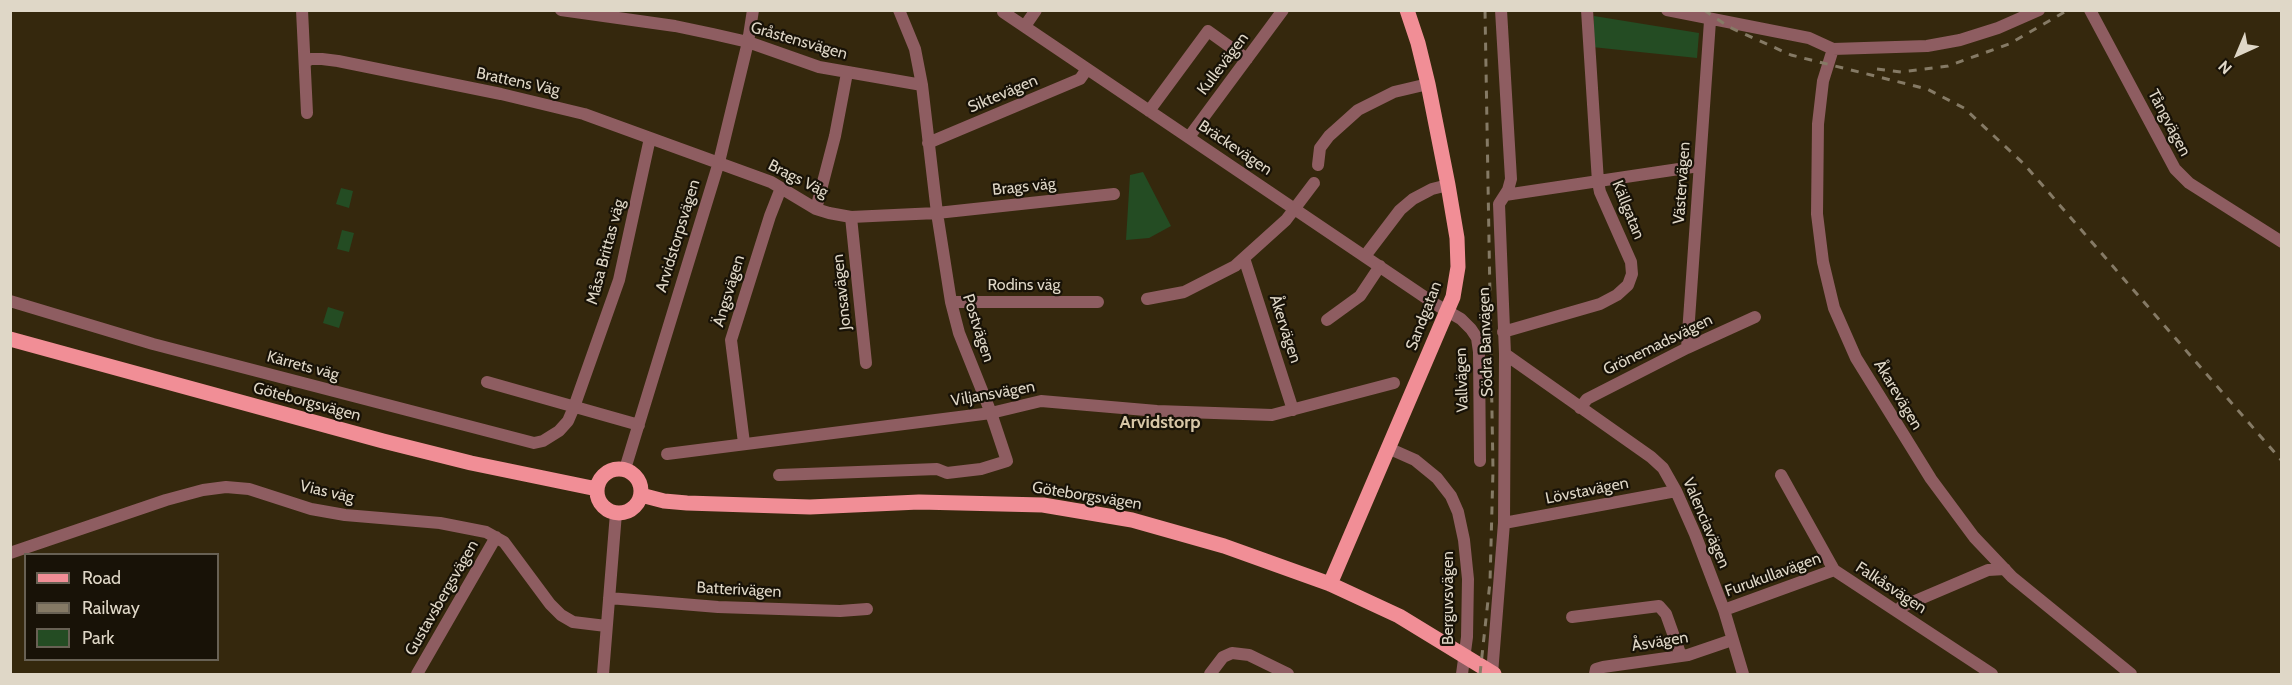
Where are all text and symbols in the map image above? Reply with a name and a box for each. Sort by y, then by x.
street label: Gråstensvägen [749,18,849,64]
north arrow [2208,24,2268,84]
street label: Kullevägen [1193,29,1253,99]
text: N [2214,57,2236,78]
street label: Brattens Väg [475,64,561,100]
street label: Siktevägen [965,71,1041,117]
street label: Tångvägen [2143,86,2195,160]
street label: Bräckevägen [1194,116,1276,180]
street label: Västervägen [1670,141,1694,225]
street label: Brags Väg [765,156,831,202]
street label: Brags väg [991,174,1057,200]
street label: Arvidstorpsvägen [652,177,704,295]
street label: Källgatan [1608,178,1648,242]
street label: Måsa Brittas väg [583,197,629,307]
street label: Ängsvägen [709,253,749,329]
street label: Jonsavägen [828,253,856,331]
street label: Rodins väg [987,275,1061,295]
street label: Sandgatan [1402,279,1446,353]
street label: Södra Banvägen [1474,287,1498,397]
street label: Postvägen [958,292,998,364]
street label: Åkervägen [1265,293,1305,365]
street label: Grönemadsvägen [1600,310,1716,380]
street label: Kärrets väg [265,347,341,385]
street label: Vallvägen [1451,347,1473,413]
street label: Åkarevägen [1870,357,1926,433]
street label: Viljansvägen [950,377,1036,411]
street label: Göteborgsvägen [251,378,363,426]
district label: Arvidstorp [1119,412,1201,434]
street label: Lövstavägen [1544,474,1630,508]
street label: Valenciavägen [1678,475,1734,571]
street label: Vias väg [298,476,356,508]
street label: Göteborgsvägen [1031,478,1143,514]
street label: Gustavsbergsvägen [401,537,483,659]
street label: Furukullavägen [1722,549,1824,601]
street label: Berguvsvägen [1438,551,1458,645]
legend [24,553,219,661]
street label: Falkåsvägen [1852,558,1930,618]
text: Road [82,567,121,589]
street label: Batterivägen [696,578,782,602]
text: Railway [82,597,140,619]
text: Park [82,627,114,649]
street label: Åsvägen [1630,628,1690,656]

